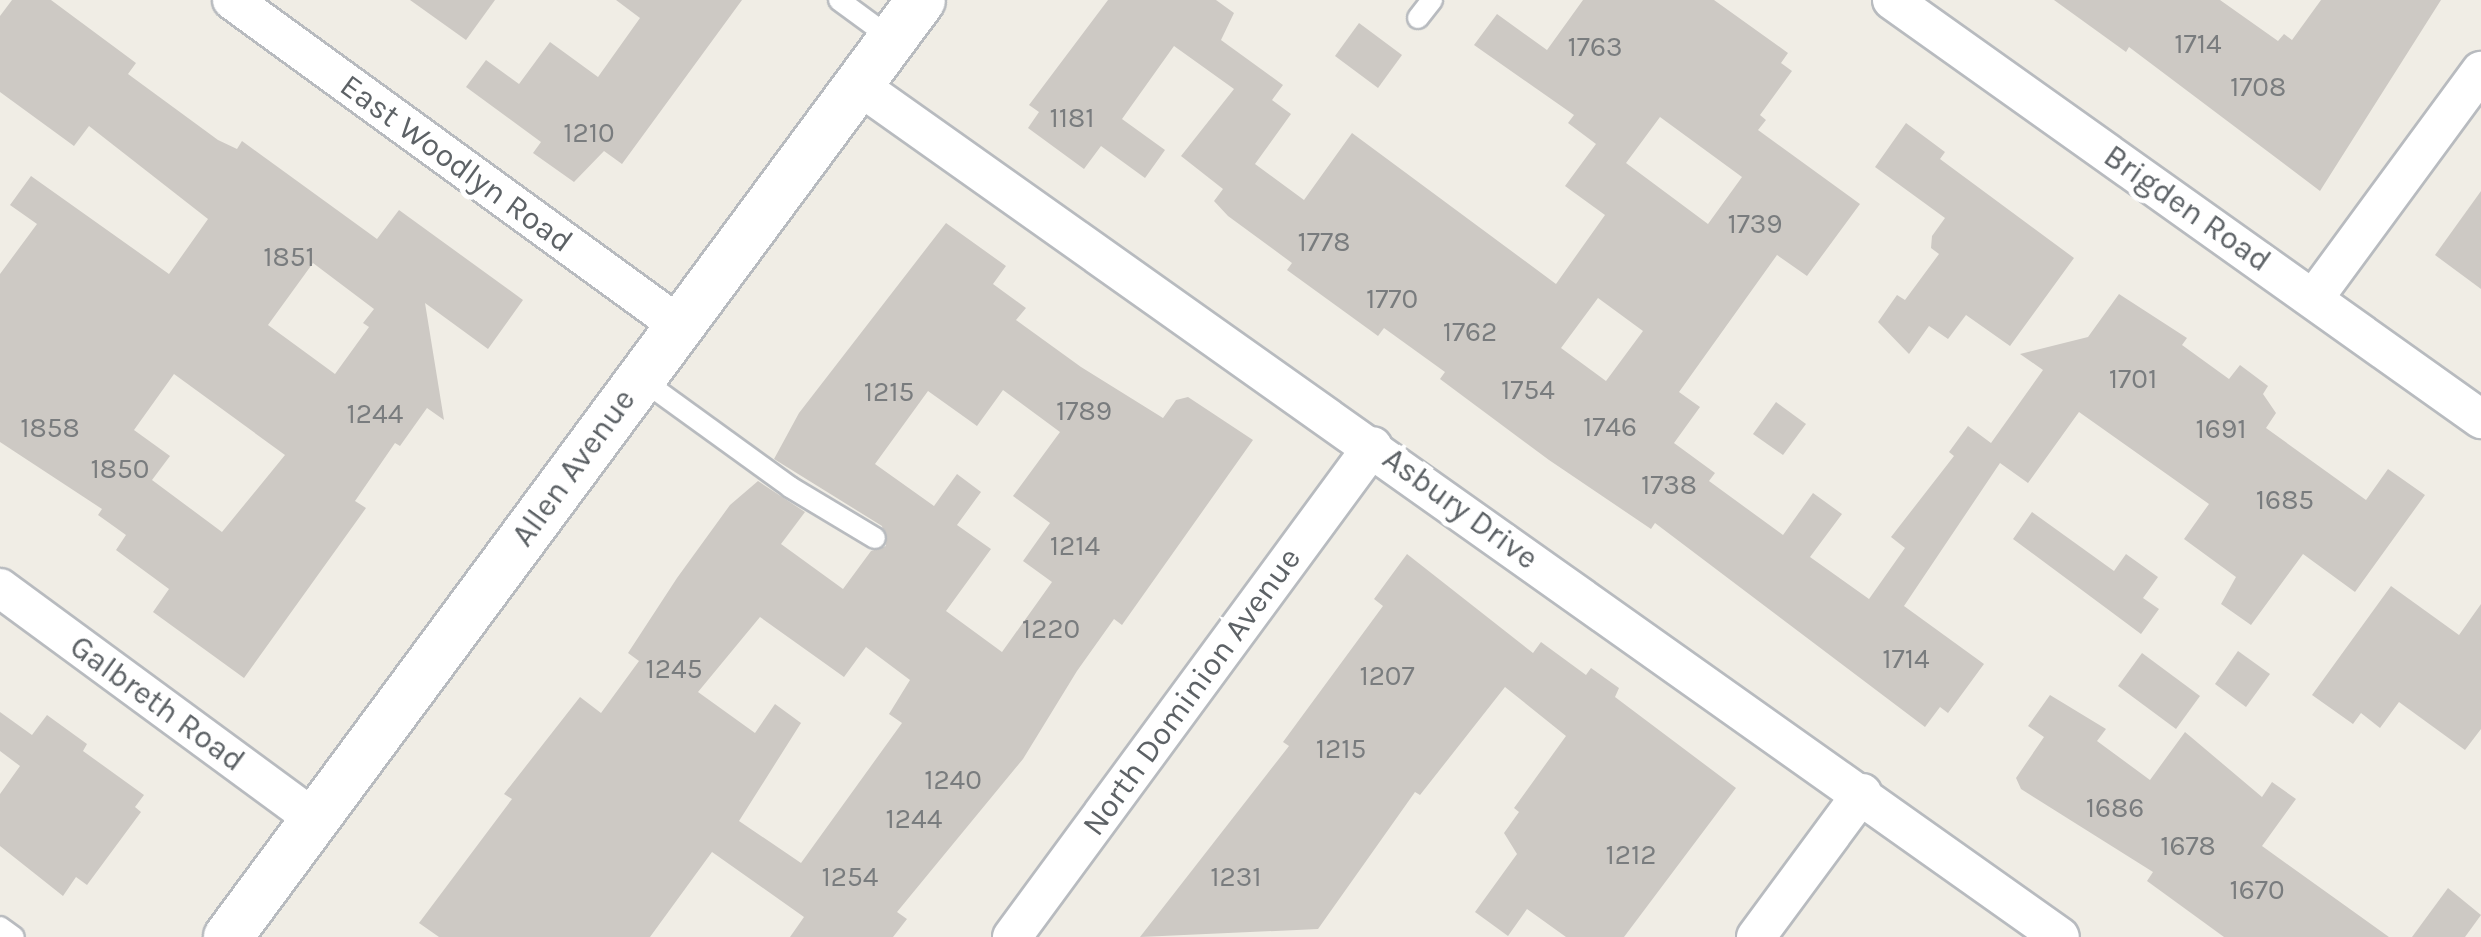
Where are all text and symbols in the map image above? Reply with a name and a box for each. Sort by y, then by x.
house number: 1714 [2174,27,2222,61]
house number: 1763 [1568,30,1622,64]
street label: East Woodlyn Road [332,67,580,261]
house number: 1708 [2230,70,2286,104]
house number: 1181 [1050,101,1094,135]
house number: 1210 [563,116,615,150]
street label: Brigden Road [2096,137,2278,281]
house number: 1739 [1727,207,1783,241]
house number: 1778 [1298,225,1350,259]
house number: 1851 [263,240,315,274]
house number: 1770 [1366,282,1418,316]
house number: 1762 [1443,315,1497,349]
house number: 1701 [2109,362,2157,396]
house number: 1754 [1501,373,1555,407]
house number: 1215 [864,375,914,409]
street label: Allen Avenue [504,382,644,554]
house number: 1789 [1056,394,1112,428]
house number: 1244 [347,397,403,431]
house number: 1746 [1583,410,1637,444]
house number: 1858 [20,411,80,445]
house number: 1691 [2196,412,2246,446]
street label: Asbury Drive [1375,440,1545,578]
house number: 1850 [91,452,149,486]
house number: 1738 [1641,468,1697,502]
house number: 1685 [2256,483,2314,517]
house number: 1214 [1050,529,1100,563]
street label: North Dominion Avenue [1075,541,1309,843]
house number: 1220 [1022,612,1080,646]
street label: Galbreth Road [62,628,252,780]
house number: 1714 [1882,642,1930,676]
house number: 1245 [646,652,702,686]
house number: 1207 [1359,659,1415,693]
house number: 1215 [1316,732,1366,766]
house number: 1240 [924,763,982,797]
house number: 1686 [2086,791,2144,825]
house number: 1244 [886,802,942,836]
house number: 1678 [2160,829,2216,863]
house number: 1212 [1606,838,1656,872]
house number: 1254 [822,860,878,894]
house number: 1231 [1210,860,1262,894]
house number: 1670 [2229,873,2285,907]

